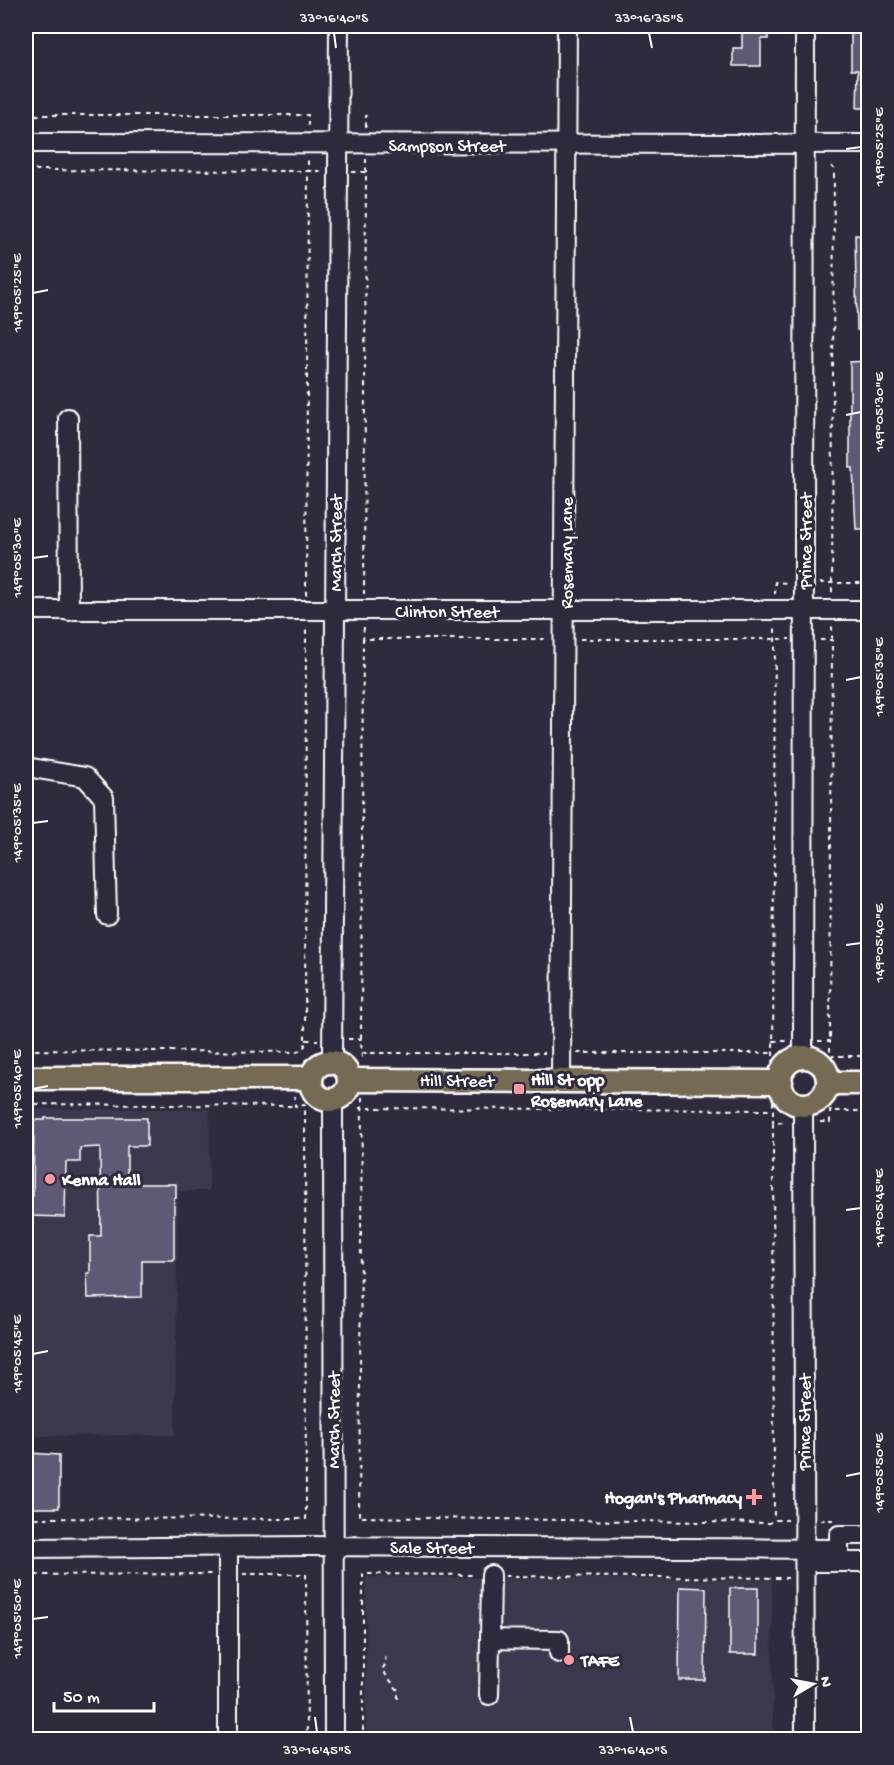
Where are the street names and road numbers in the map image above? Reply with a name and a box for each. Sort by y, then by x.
street label: Sampson Street [389,137,507,158]
street label: Prince Street [797,491,818,590]
street label: March Street [327,493,348,591]
street label: Rosemary Lane [558,497,579,609]
street label: Clinton Street [395,603,500,624]
street label: Hill Street [420,1072,496,1093]
street label: March Street [325,1370,346,1468]
street label: Prince Street [796,1372,817,1471]
street label: Sale Street [390,1539,476,1560]

